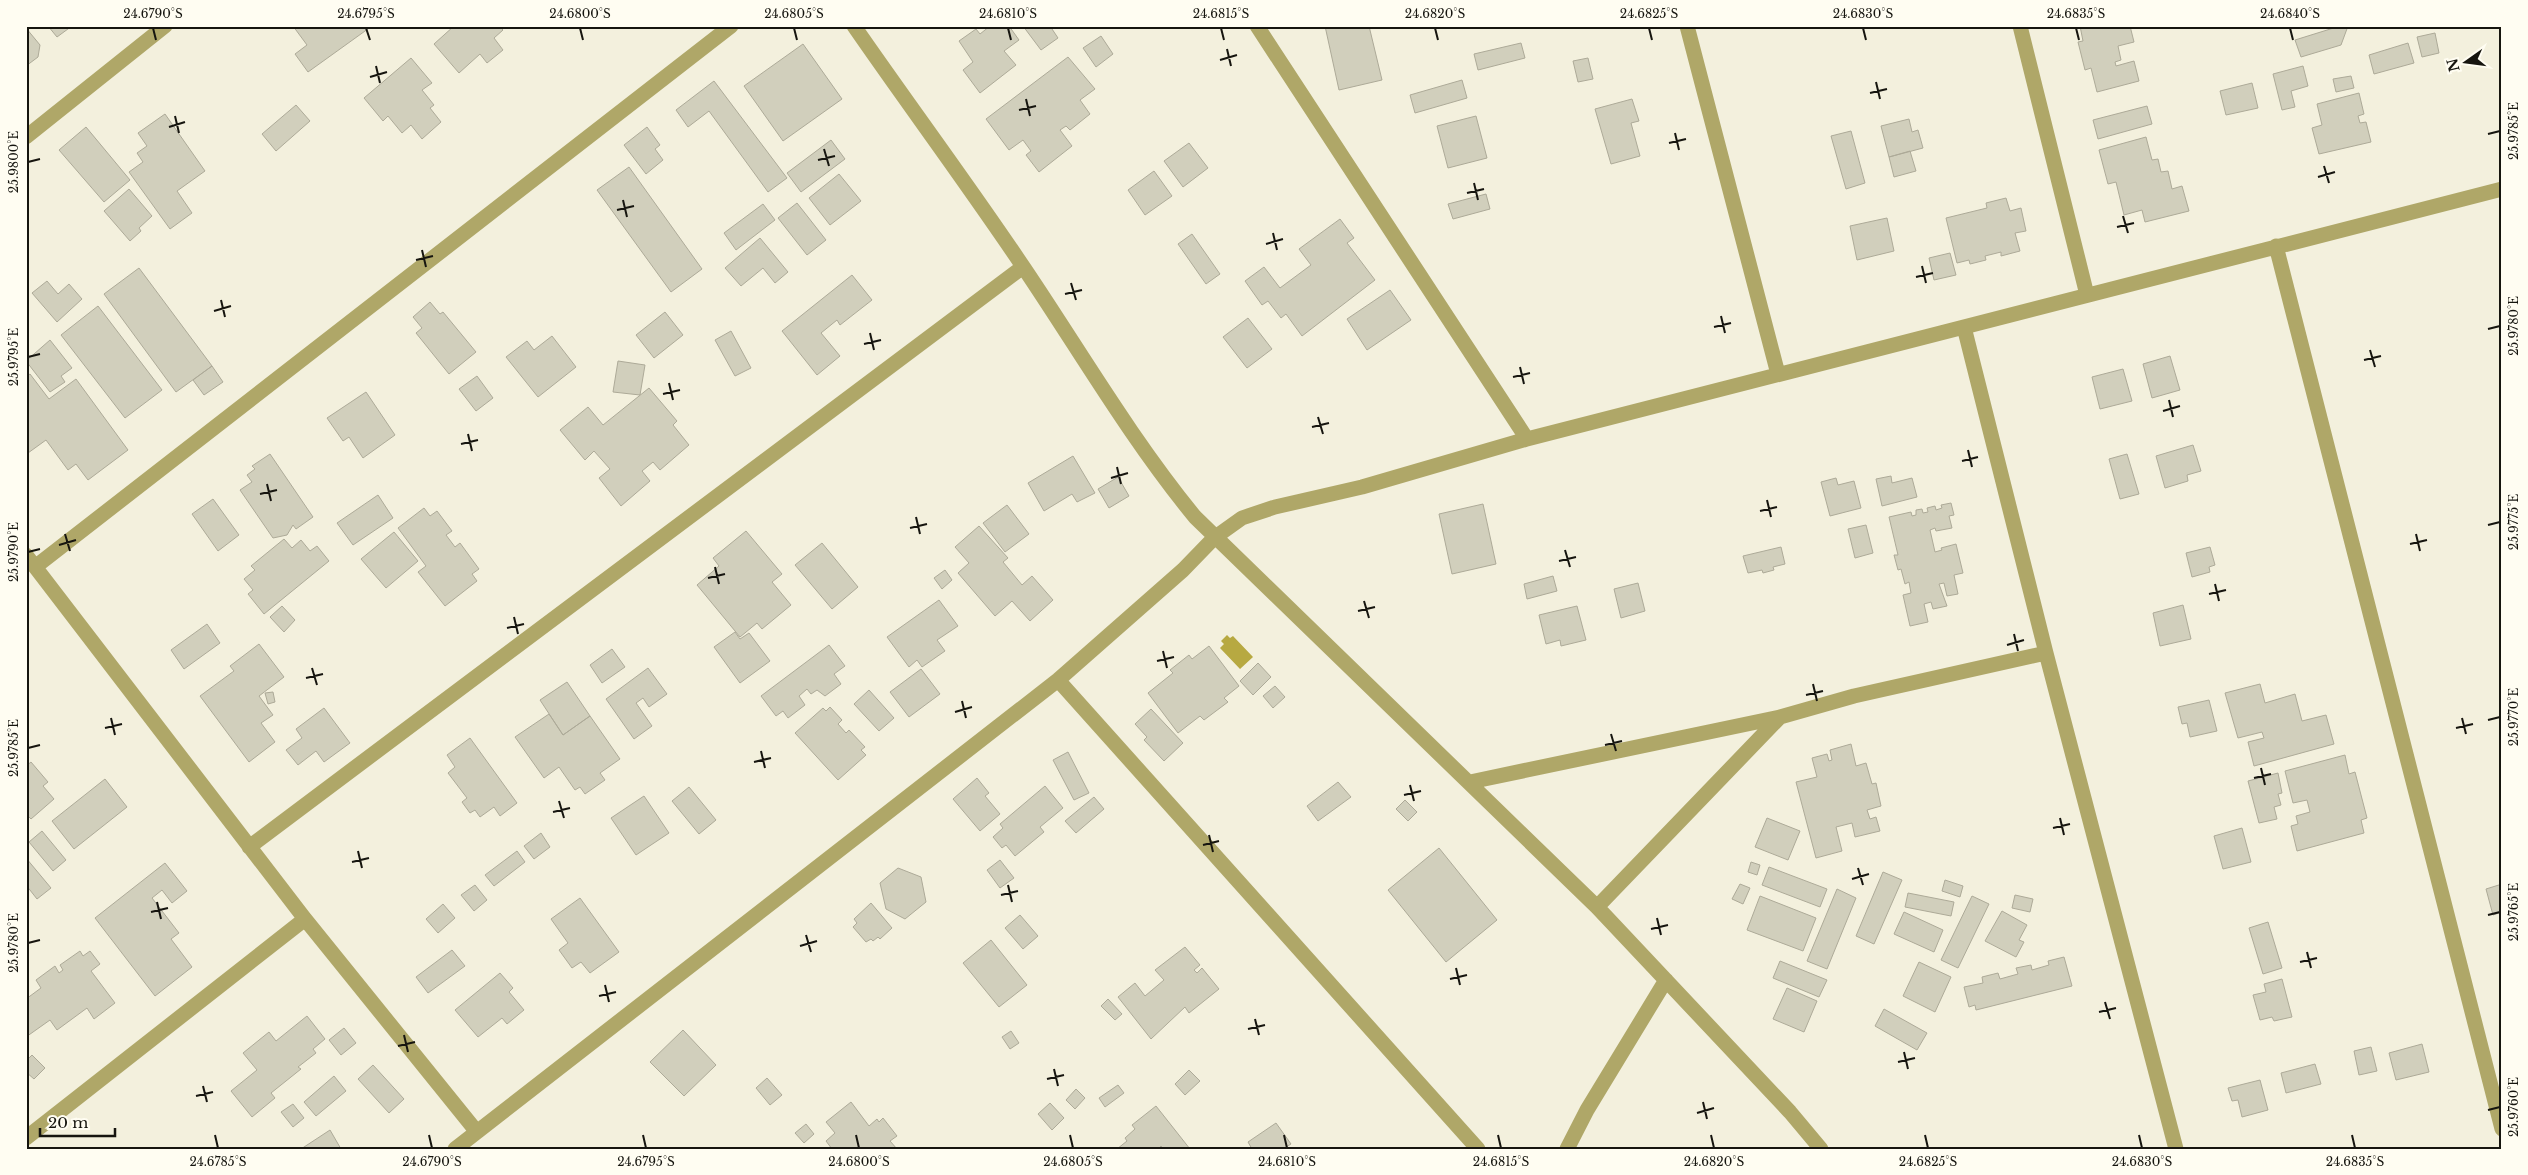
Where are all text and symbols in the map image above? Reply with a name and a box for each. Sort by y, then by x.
text: 24.6790°S [123,6,183,21]
text: 24.6795°S [337,6,395,21]
text: 24.6800°S [549,6,611,21]
text: 24.6805°S [764,6,824,21]
text: 24.6810°S [979,6,1037,21]
text: 24.6815°S [1193,6,1249,21]
text: 24.6820°S [1405,6,1465,21]
text: 24.6825°S [1620,6,1679,21]
text: 24.6830°S [1833,6,1893,21]
text: 24.6835°S [2047,6,2106,21]
text: 24.6840°S [2260,6,2320,21]
north arrow [2440,38,2490,88]
text: N [2443,57,2464,74]
text: 25.9785°E [2506,102,2521,160]
text: 25.9800°E [6,131,21,193]
text: 25.9780°E [2506,296,2521,356]
text: 25.9795°E [6,328,21,386]
text: 25.9775°E [2506,493,2521,550]
text: 25.9790°E [6,522,21,582]
text: 25.9770°E [2506,687,2521,746]
text: 25.9785°E [6,719,21,777]
text: 25.9765°E [2506,883,2521,941]
text: 25.9780°E [6,913,21,973]
text: 25.9760°E [2506,1077,2521,1137]
scale bar [40,1105,115,1137]
text: 20 m [48,1113,88,1132]
text: 24.6785°S [189,1154,247,1169]
text: 24.6790°S [402,1154,462,1169]
text: 24.6795°S [617,1154,675,1169]
text: 24.6800°S [828,1154,890,1169]
text: 24.6805°S [1043,1154,1103,1169]
text: 24.6810°S [1258,1154,1316,1169]
text: 24.6815°S [1473,1154,1529,1169]
text: 24.6820°S [1684,1154,1744,1169]
text: 24.6825°S [1899,1154,1958,1169]
text: 24.6830°S [2112,1154,2172,1169]
text: 24.6835°S [2326,1154,2385,1169]

